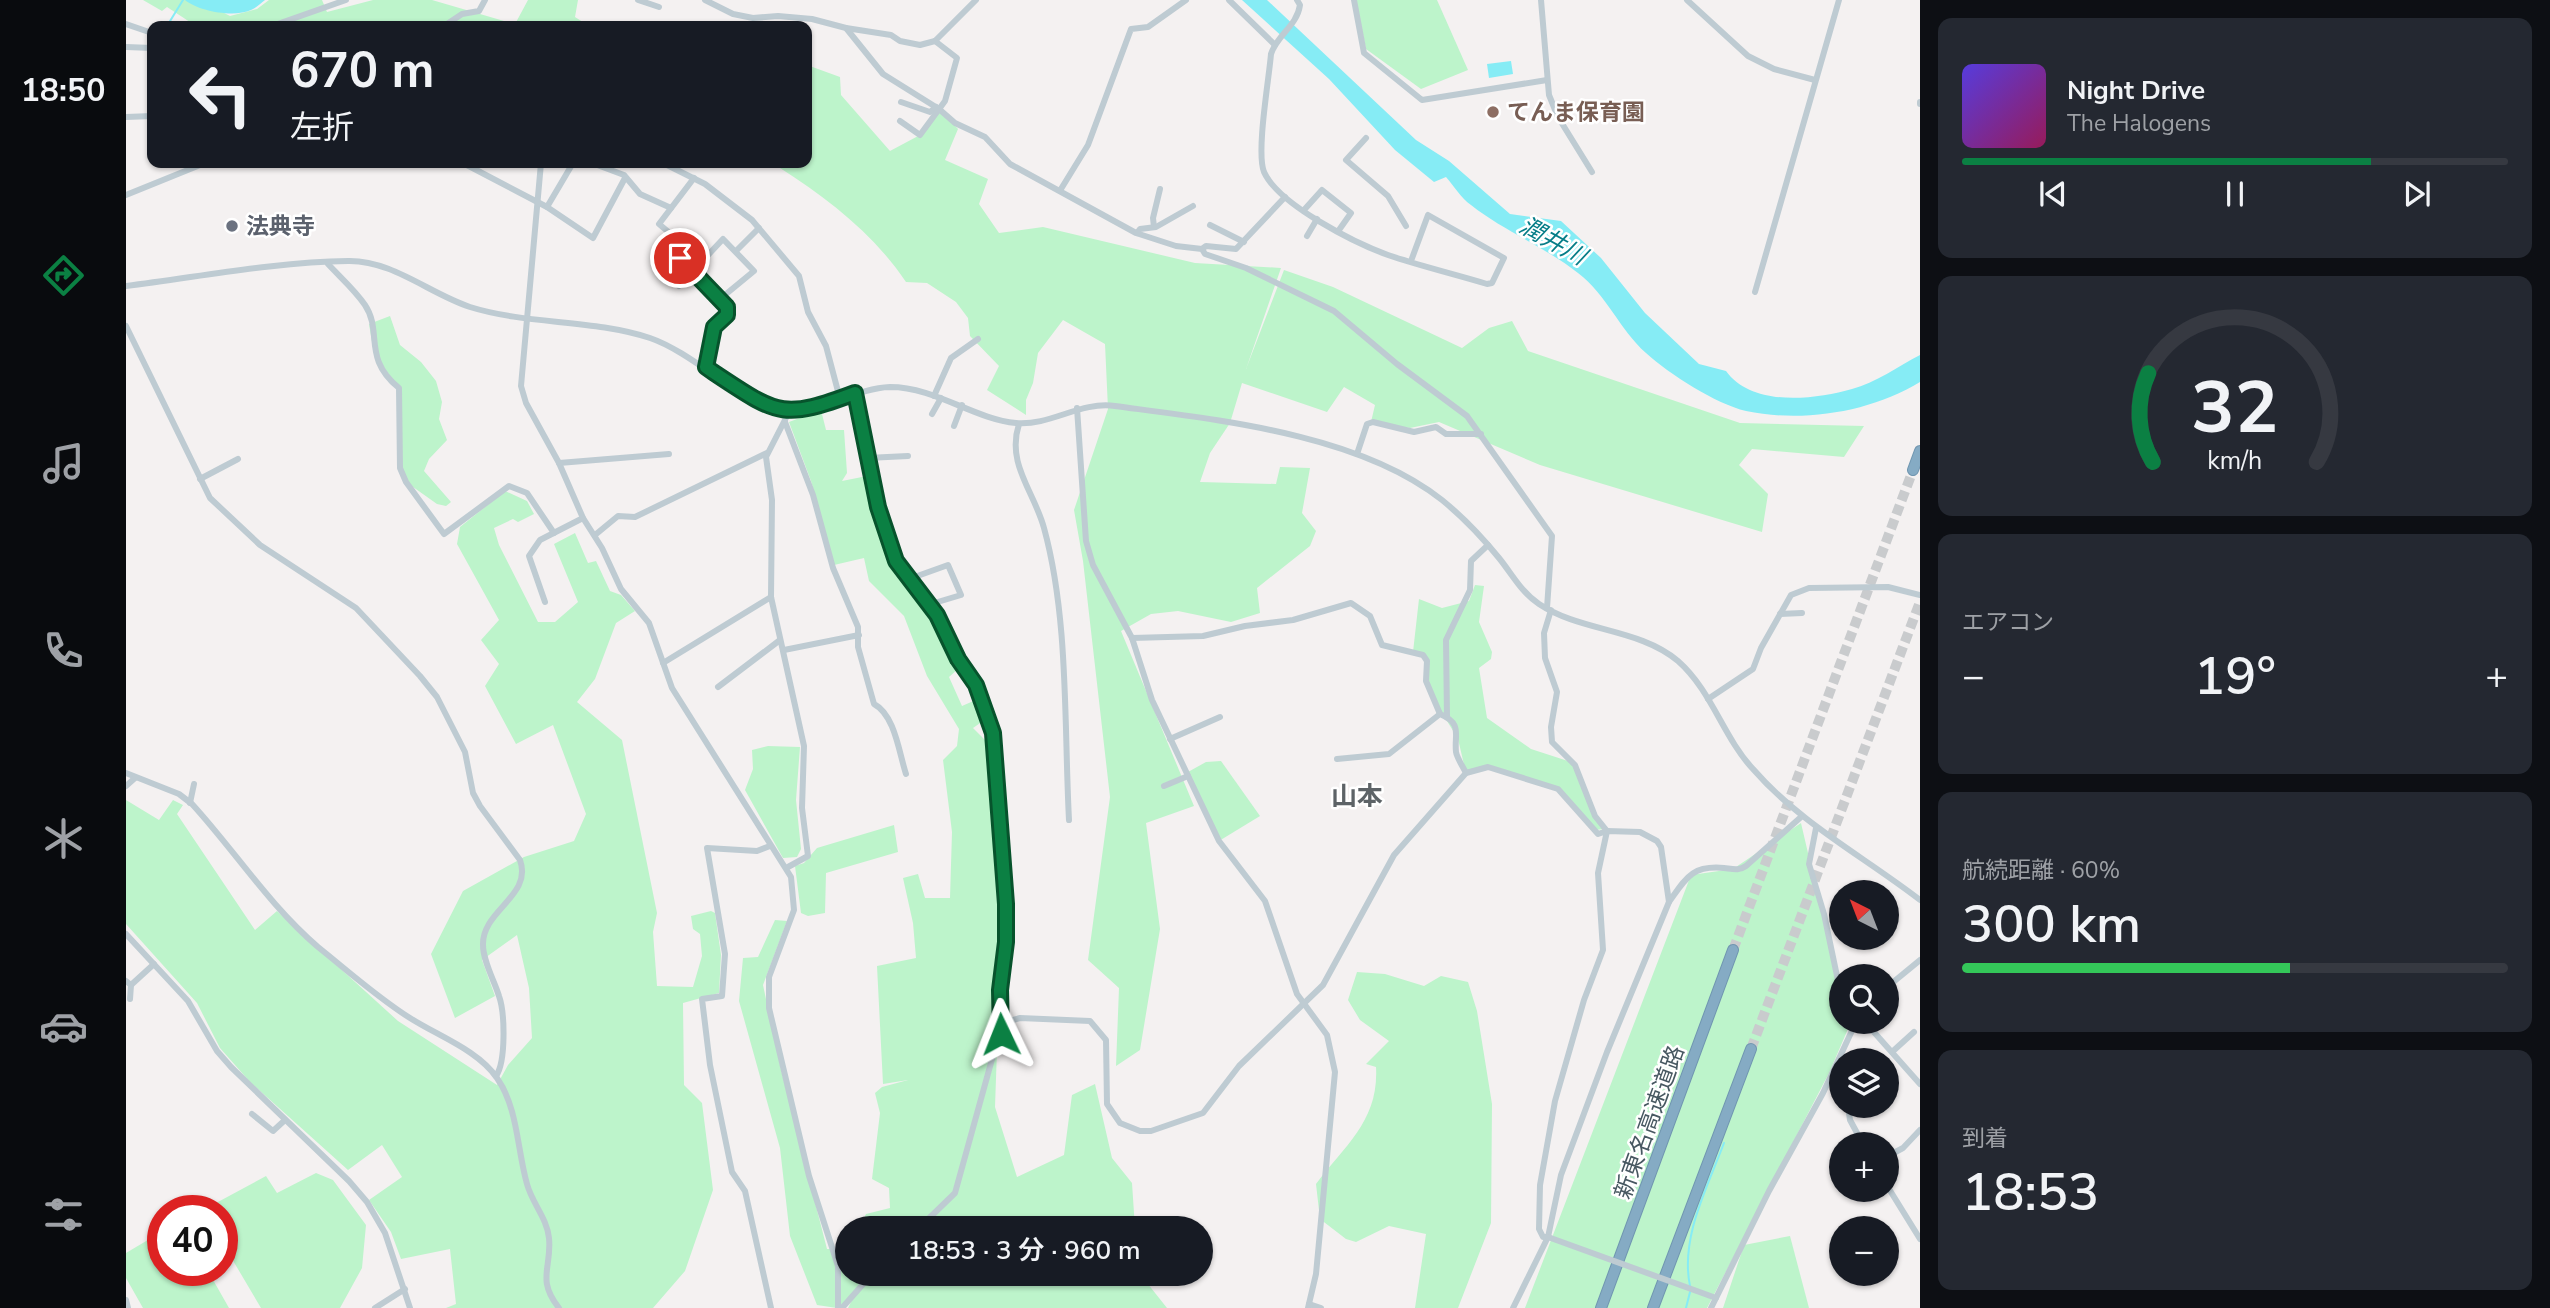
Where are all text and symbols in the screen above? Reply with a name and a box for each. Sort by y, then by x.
text: 670 m [290,37,434,104]
icon: left [175,49,266,140]
text: 18:50 [21,69,105,112]
text: Night Drive [2067,73,2205,108]
place label: てんま保育園 [1507,97,1645,128]
marker: てんま保育園 [1485,104,1501,120]
text: 左折 [290,106,354,149]
text: The Halogens [2067,108,2211,139]
icon: previous [2034,175,2072,213]
icon: pause [2216,175,2254,213]
icon: next [2398,175,2436,213]
water label: 潤井川 [1514,210,1595,274]
place label: 法典寺 [246,211,315,242]
marker: 法典寺 [224,218,240,234]
pin [650,228,710,288]
icon: arrive [661,239,699,277]
icon: directions [39,251,88,300]
text: 32 [2191,358,2279,458]
icon: music [39,439,88,488]
text: km/h [2207,444,2263,478]
text: エアコン [1962,607,2054,638]
icon: phone [39,626,88,675]
text: 19° [2194,641,2276,712]
text: − [1962,651,1985,702]
text: + [2485,651,2508,702]
district label: 山本 [1331,779,1383,814]
icon: climate [39,814,88,863]
text: 航続距離 · 60% [1962,855,2120,886]
north arrow [1829,880,1899,950]
map controls [1829,880,1899,1286]
text: 300 km [1962,889,2141,960]
button: search [1829,964,1899,1034]
position arrow [964,997,1038,1071]
icon: car [39,1002,88,1051]
street label: 新東名高速道路 [1607,1041,1692,1203]
button: layers [1829,1048,1899,1118]
text: 到着 [1962,1123,2008,1154]
button: + [1829,1132,1899,1202]
text: 18:53 [1962,1157,2099,1228]
icon: filters [39,1190,88,1239]
speed limit sign: 40 [147,1195,238,1286]
button: − [1829,1216,1899,1286]
text: 18:53 · 3 分 · 960 m [908,1233,1140,1268]

